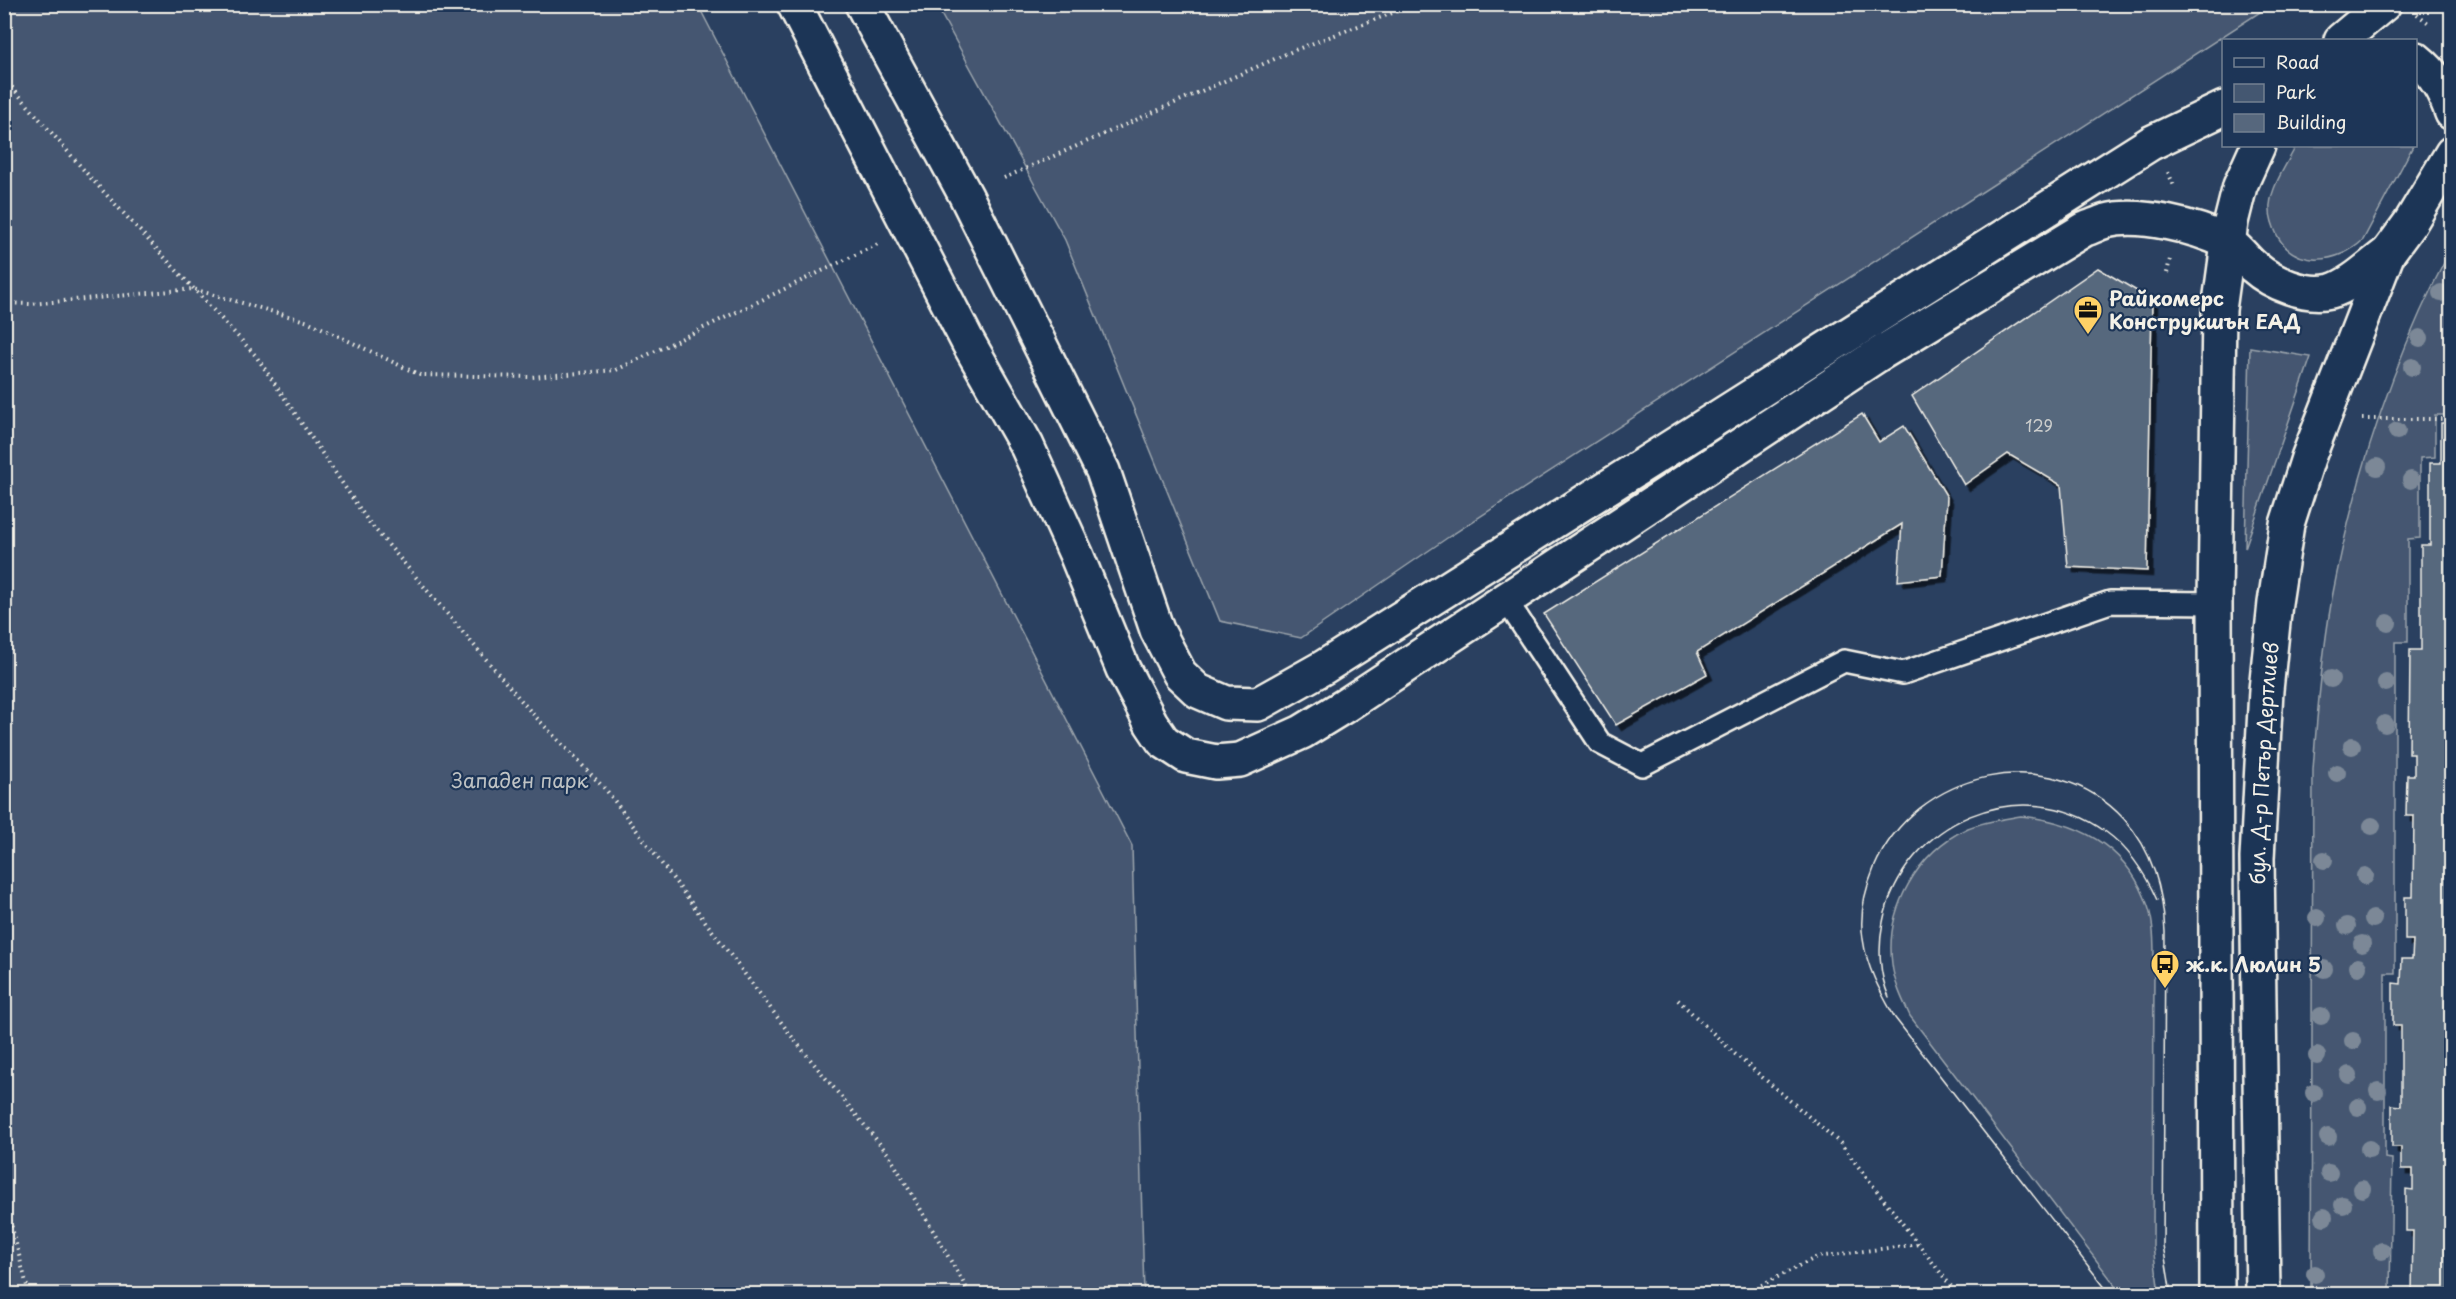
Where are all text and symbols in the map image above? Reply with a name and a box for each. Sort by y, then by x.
legend [2222,39,2417,147]
text: Road [2276,48,2320,75]
text: Park [2276,78,2316,105]
text: Building [2276,108,2346,135]
place label: Райкомерс Конструкшън ЕАД [2109,283,2301,336]
office icon: Райкомерс Конструкшън ЕАД [2072,294,2104,336]
house number: 129 [2025,413,2053,437]
street label: бул. Д-р Петър Дертлиев [2242,640,2286,885]
park label: Западен парк [452,765,589,795]
bus stop icon: ж.к. Люлин 5 [2149,948,2181,990]
place label: ж.к. Люлин 5 [2186,949,2321,979]

